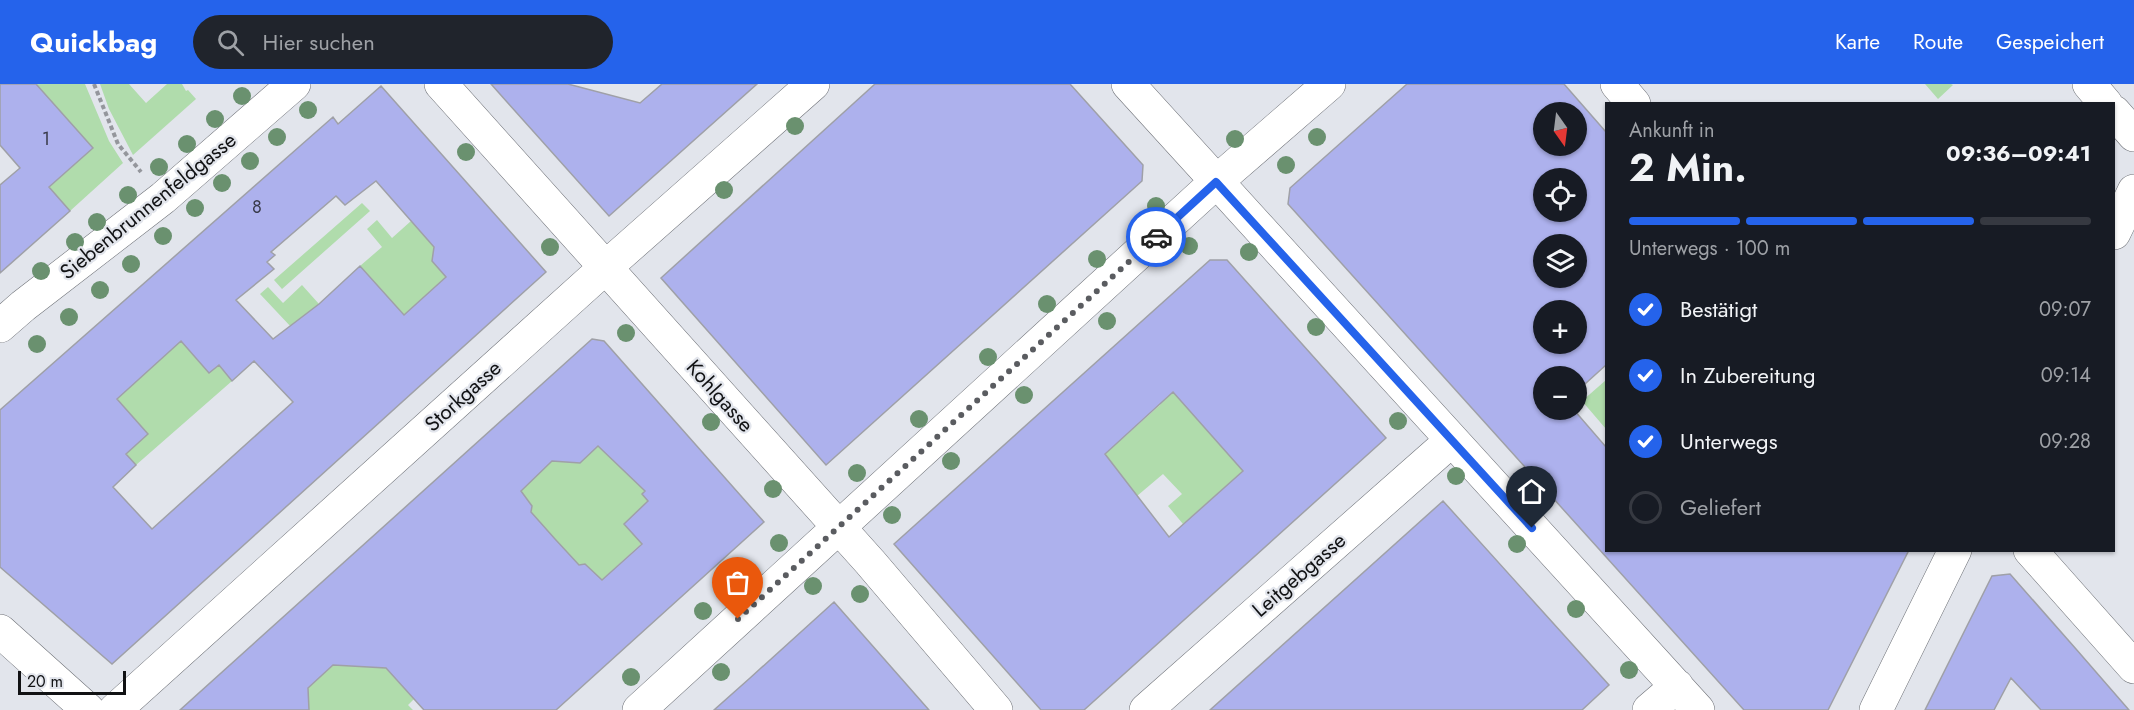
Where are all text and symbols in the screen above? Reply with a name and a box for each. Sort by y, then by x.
search box [193,15,613,69]
text: Quickbag [30,22,157,63]
icon: search [214,26,247,59]
text: Hier suchen [262,26,375,58]
text: Karte [1835,27,1880,57]
text: Route [1913,27,1963,57]
text: Gespeichert [1996,27,2104,57]
north arrow [1533,102,1587,156]
map controls [1533,102,1587,420]
text: Ankunft in [1629,116,1715,145]
street label: Siebenbrunnenfeldgasse [53,125,243,287]
house number: 1 [42,126,50,152]
text: 09:36–09:41 [1946,137,2091,169]
text: 2 Min. [1629,139,1747,196]
button: locate [1533,168,1587,222]
house number: 8 [252,194,262,220]
courier [1126,207,1186,267]
icon: car [1140,221,1173,254]
button: layers [1533,234,1587,288]
text: Unterwegs · 100 m [1629,234,1790,263]
icon: check [1629,293,1662,326]
text: Bestätigt [1680,293,1757,325]
text: 09:07 [2039,295,2091,324]
button: + [1533,300,1587,354]
street label: Storkgasse [418,353,508,439]
street label: Kohlgasse [679,353,761,439]
icon: check [1629,359,1662,392]
text: In Zubereitung [1680,359,1815,391]
text: 09:14 [2041,361,2091,390]
button: − [1533,366,1587,420]
icon: check [1629,425,1662,458]
text: Unterwegs [1680,425,1778,457]
text: 09:28 [2039,427,2091,456]
pin [1506,466,1557,528]
icon: home [1515,475,1548,508]
text: Geliefert [1680,491,1761,523]
street label: Leitgebgasse [1246,526,1352,624]
pin [712,557,763,619]
icon: bag [721,566,754,599]
scale bar [18,668,126,696]
text: 20 m [27,670,63,693]

